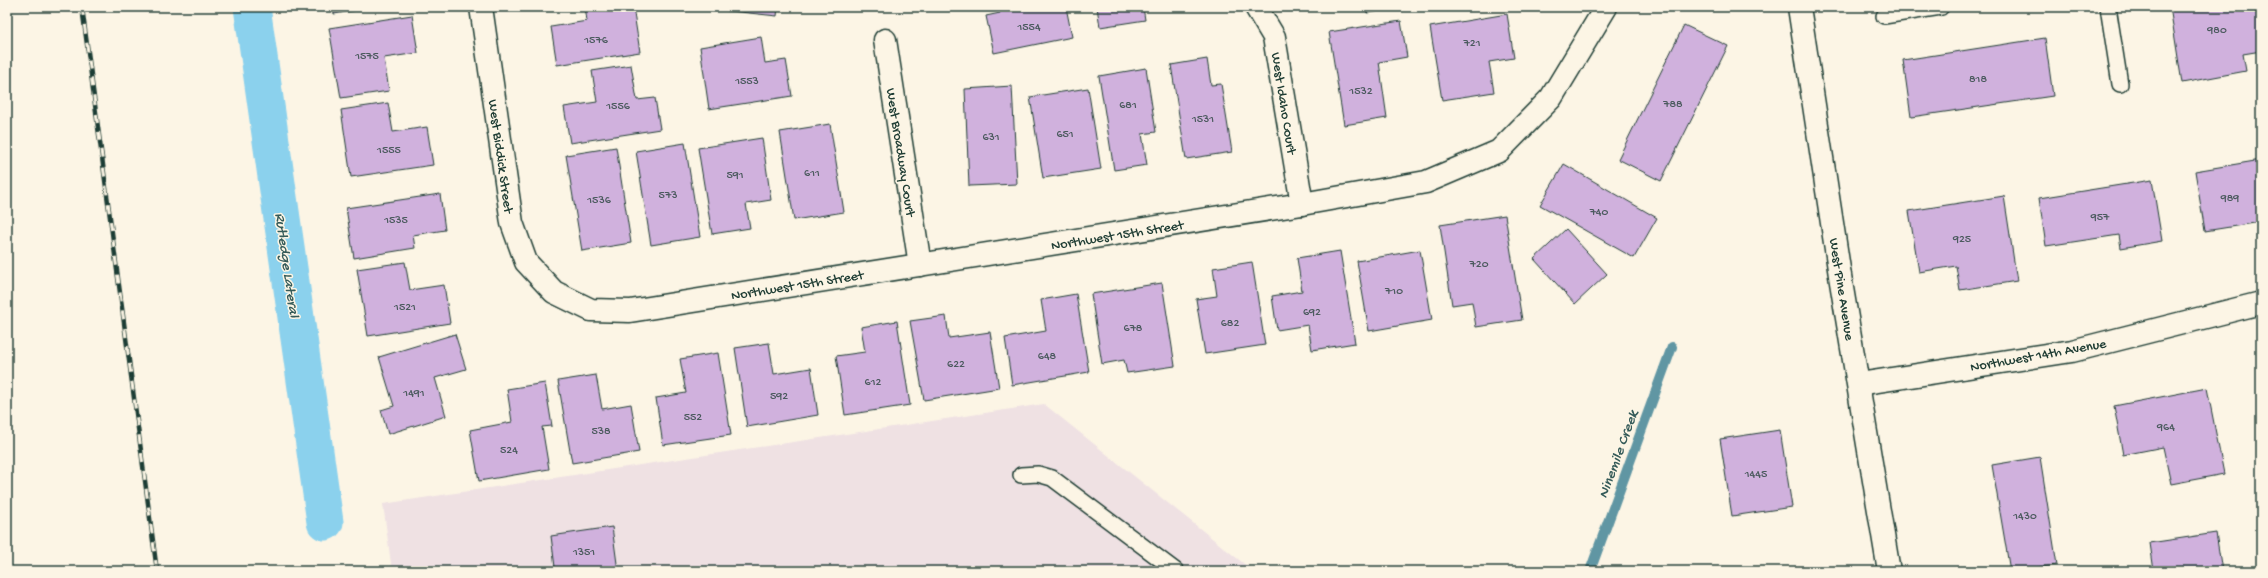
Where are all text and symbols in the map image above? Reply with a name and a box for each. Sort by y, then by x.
house number: 1554 [1016,21,1041,35]
house number: 980 [2206,24,2227,38]
house number: 1576 [583,34,609,48]
house number: 721 [1463,37,1481,51]
house number: 1575 [354,50,379,64]
street label: West Idaho Court [1266,51,1299,157]
house number: 818 [1969,73,1987,87]
house number: 1553 [734,75,759,89]
house number: 1532 [1348,85,1373,99]
street label: West Broadway Court [881,87,918,219]
street label: West Biddick Street [483,98,516,216]
house number: 788 [1662,98,1683,112]
house number: 681 [1119,99,1137,113]
house number: 1556 [605,100,631,114]
house number: 1531 [1191,113,1214,127]
house number: 651 [1056,128,1074,142]
house number: 631 [982,131,1000,145]
house number: 1555 [376,144,401,158]
house number: 611 [804,167,820,181]
house number: 591 [726,169,744,183]
house number: 573 [659,189,677,203]
house number: 989 [2220,192,2239,206]
house number: 1536 [586,194,612,208]
house number: 740 [1589,206,1609,220]
house number: 957 [2090,211,2110,225]
water label: Rutledge Lateral [270,212,302,320]
house number: 1535 [383,214,408,228]
street label: Northwest 15th Street [1050,217,1186,255]
house number: 925 [1952,233,1971,247]
street label: West Pine Avenue [1824,237,1857,343]
house number: 720 [1469,258,1489,272]
street label: Northwest 15th Street [730,267,866,305]
house number: 710 [1384,285,1403,299]
house number: 1521 [393,301,416,315]
house number: 692 [1303,306,1321,320]
house number: 682 [1221,317,1239,331]
house number: 678 [1124,322,1143,336]
street label: Northwest 14th Avenue [1969,336,2109,377]
house number: 648 [1038,350,1057,364]
house number: 622 [947,358,965,372]
house number: 612 [865,376,882,390]
house number: 1491 [402,387,425,401]
house number: 592 [770,390,788,404]
water label: Ninemile Creek [1595,407,1644,501]
house number: 552 [684,411,702,425]
house number: 964 [2156,421,2175,435]
house number: 538 [591,425,611,439]
house number: 524 [500,444,518,458]
house number: 1445 [1744,468,1767,482]
house number: 1430 [2012,510,2037,524]
house number: 1351 [572,546,595,560]

